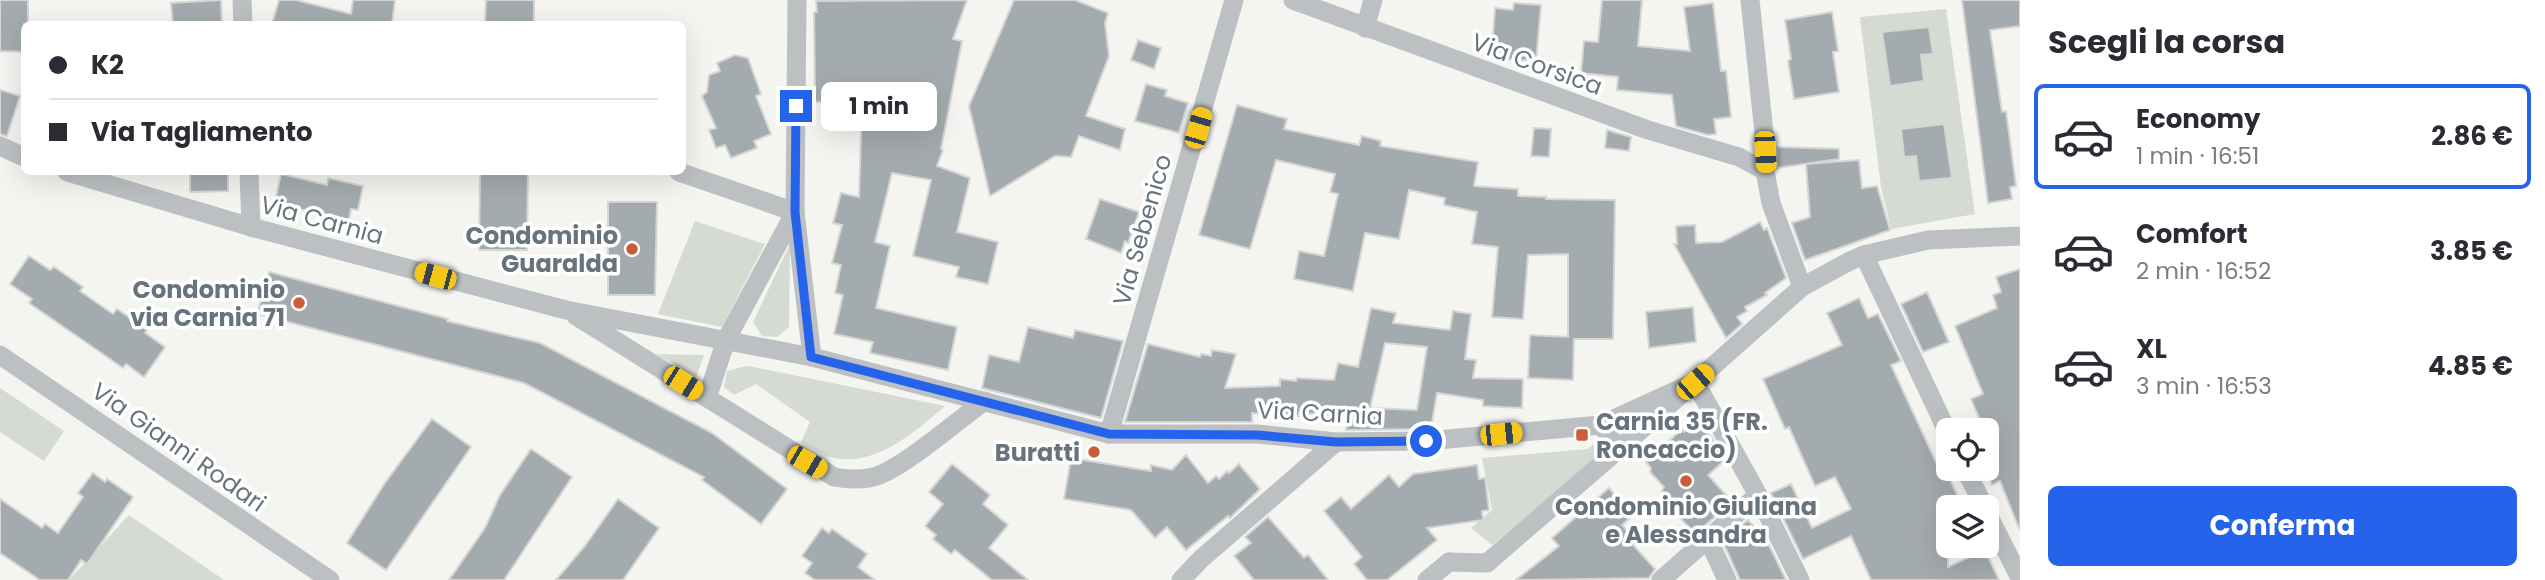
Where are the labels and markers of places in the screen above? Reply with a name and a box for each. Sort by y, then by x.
place label: Condominio Guaralda [466,219,618,280]
marker: Condominio Guaralda [624,241,640,257]
place label: Condominio via Carnia 71 [130,273,285,334]
marker: Condominio via Carnia 71 [291,295,307,311]
place label: Carnia 35 (FR. Roncaccio) [1596,405,1768,466]
marker: Carnia 35 (FR. Roncaccio) [1574,427,1590,443]
place label: Buratti [995,436,1080,469]
marker: Buratti [1086,444,1102,460]
marker: Condominio Giuliana e Alessandra [1678,473,1694,489]
place label: Condominio Giuliana e Alessandra [1555,490,1817,551]

